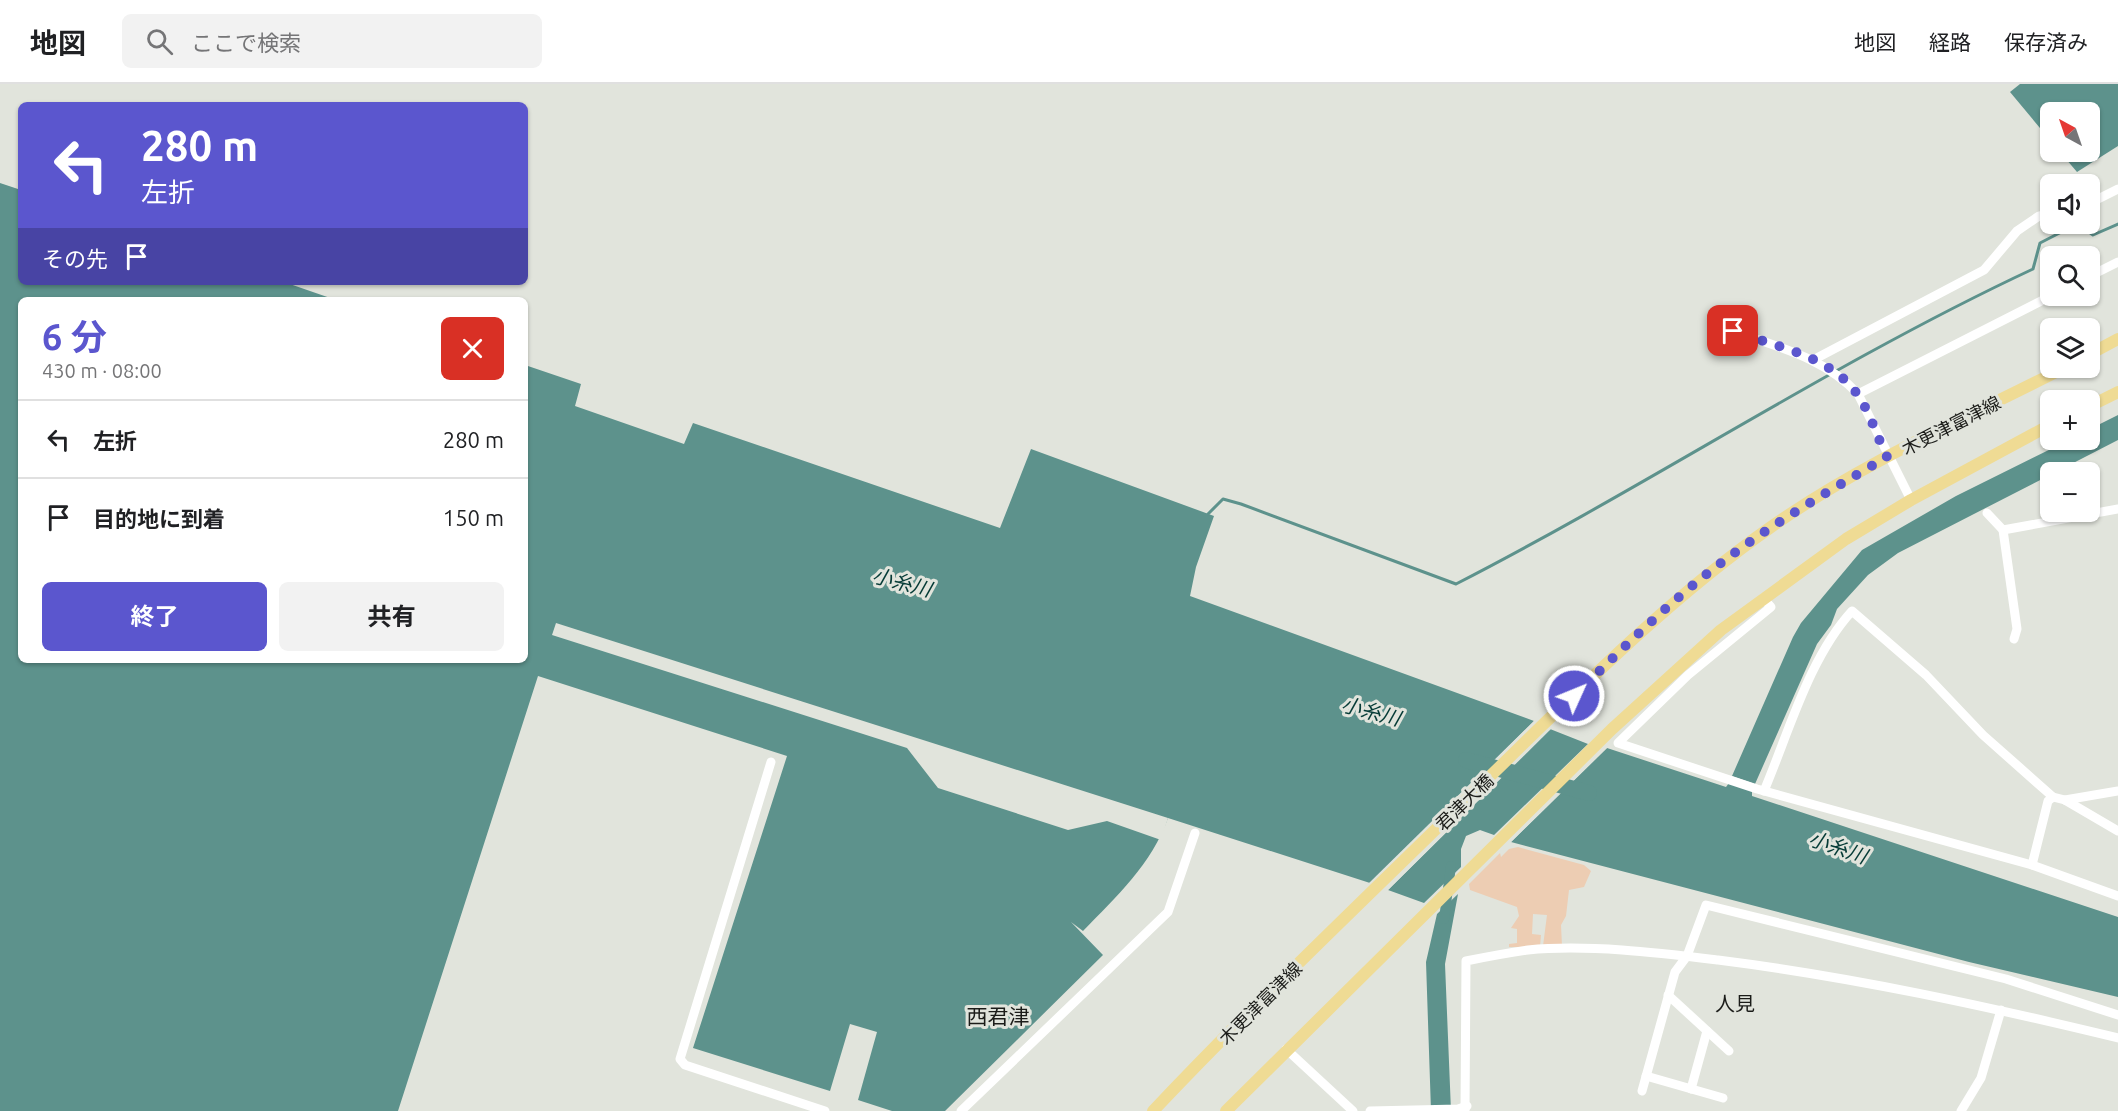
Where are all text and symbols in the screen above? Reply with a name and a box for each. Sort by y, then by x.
search box [122,14,542,68]
icon: search [143,25,176,58]
text: 地図 [30,27,86,58]
text: ここで検索 [191,30,301,55]
text: 地図 [1854,30,1896,54]
text: 経路 [1929,30,1971,54]
text: 保存済み [2004,30,2088,54]
north arrow [2040,102,2100,162]
map controls [2040,102,2100,522]
text: 280 m [141,122,258,169]
icon: left [42,126,120,204]
button: sound [2040,174,2100,234]
text: 左折 [141,177,195,207]
icon: arrive [120,240,153,273]
text: その先 [42,246,108,271]
button: search [2040,246,2100,306]
pin [1707,305,1758,356]
icon: arrive [1716,314,1749,347]
text: 6 分 [42,316,107,357]
button: close [441,317,504,380]
button: layers [2040,318,2100,378]
text: 430 m · 08:00 [42,359,162,382]
button: + [2040,390,2100,450]
street label: 木更津富津線 [1898,392,2004,458]
icon: left [42,423,75,456]
text: 280 m [443,427,504,452]
text: 左折 [93,428,137,453]
button: − [2040,462,2100,522]
icon: arrive [42,501,75,534]
text: 150 m [443,505,504,530]
text: 目的地に到着 [93,506,225,531]
water label: 小糸川 [870,563,936,601]
button: 終了 [42,582,267,651]
button: 共有 [279,582,504,651]
position arrow [1542,664,1606,728]
water label: 小糸川 [1339,692,1405,730]
street label: 君津大橋 [1431,770,1497,834]
water label: 小糸川 [1806,826,1872,868]
street label: 木更津富津線 [1215,958,1305,1048]
district label: 人見 [1715,992,1755,1015]
district label: 西君津 [967,1004,1030,1028]

